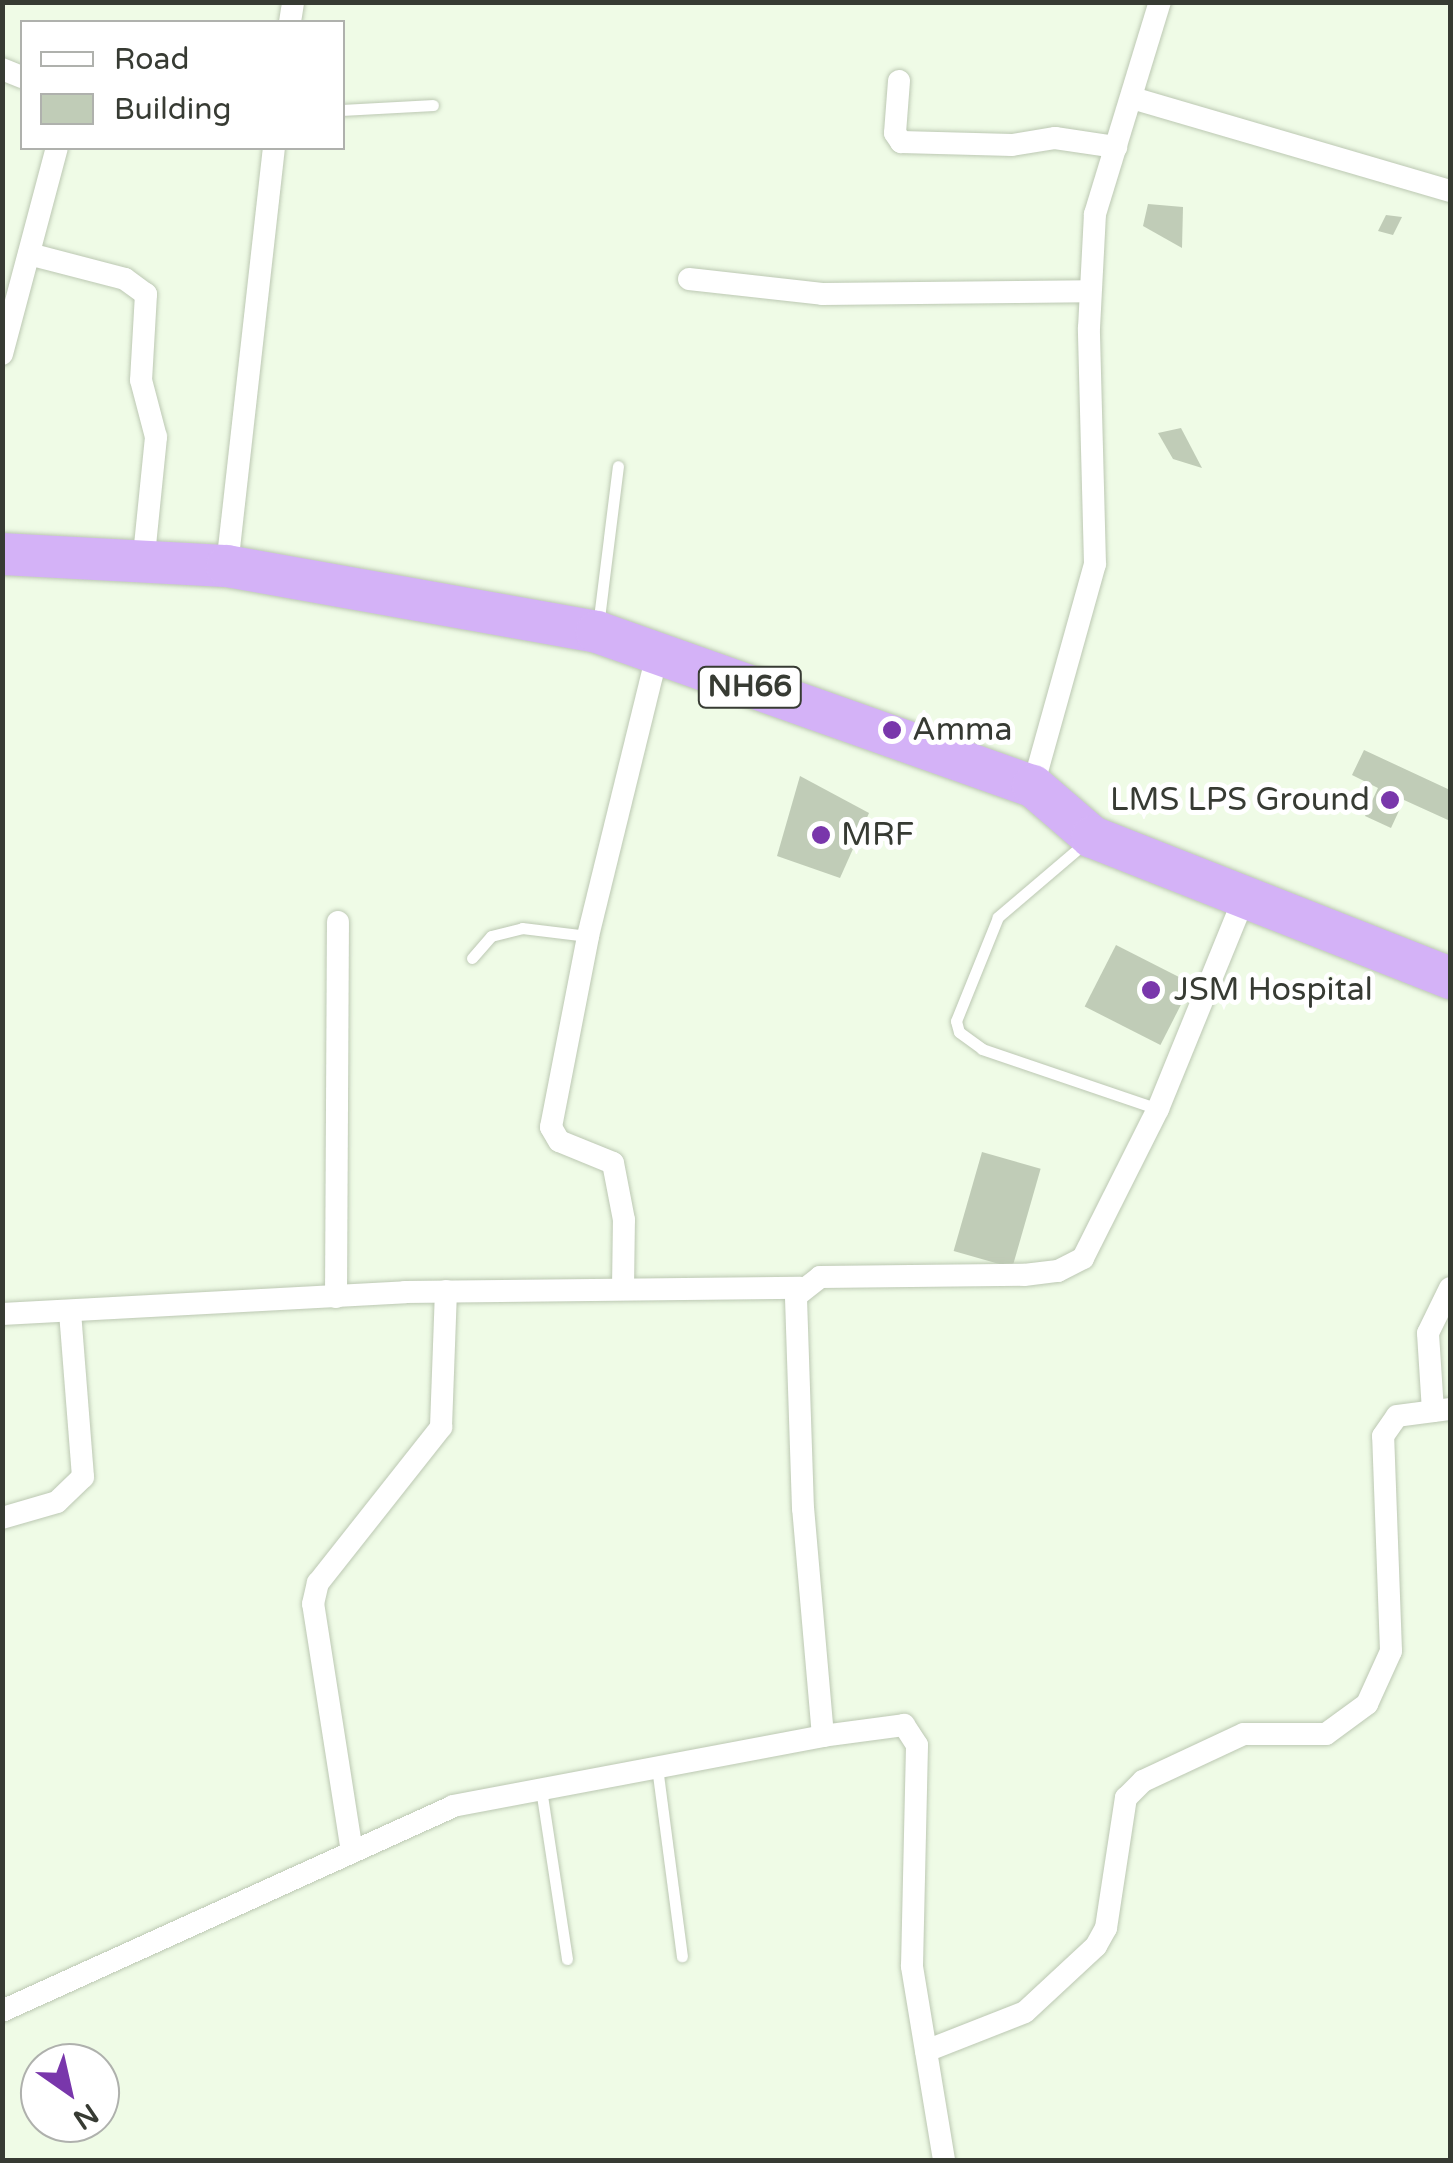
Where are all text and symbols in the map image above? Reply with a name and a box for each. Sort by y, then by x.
legend [20,20,345,150]
text: Road [114,41,189,78]
text: Building [114,91,231,128]
road number: NH66 [698,662,802,712]
place label: Amma [912,711,1012,749]
marker: Amma [881,719,903,741]
place label: LMS LPS Ground [1110,781,1370,819]
marker: LMS LPS Ground [1379,789,1401,811]
place label: MRF [841,816,914,854]
marker: MRF [810,824,832,846]
place label: JSM Hospital [1174,971,1373,1009]
marker: JSM Hospital [1138,977,1164,1003]
north arrow [20,2043,120,2143]
text: N [67,2096,104,2137]

